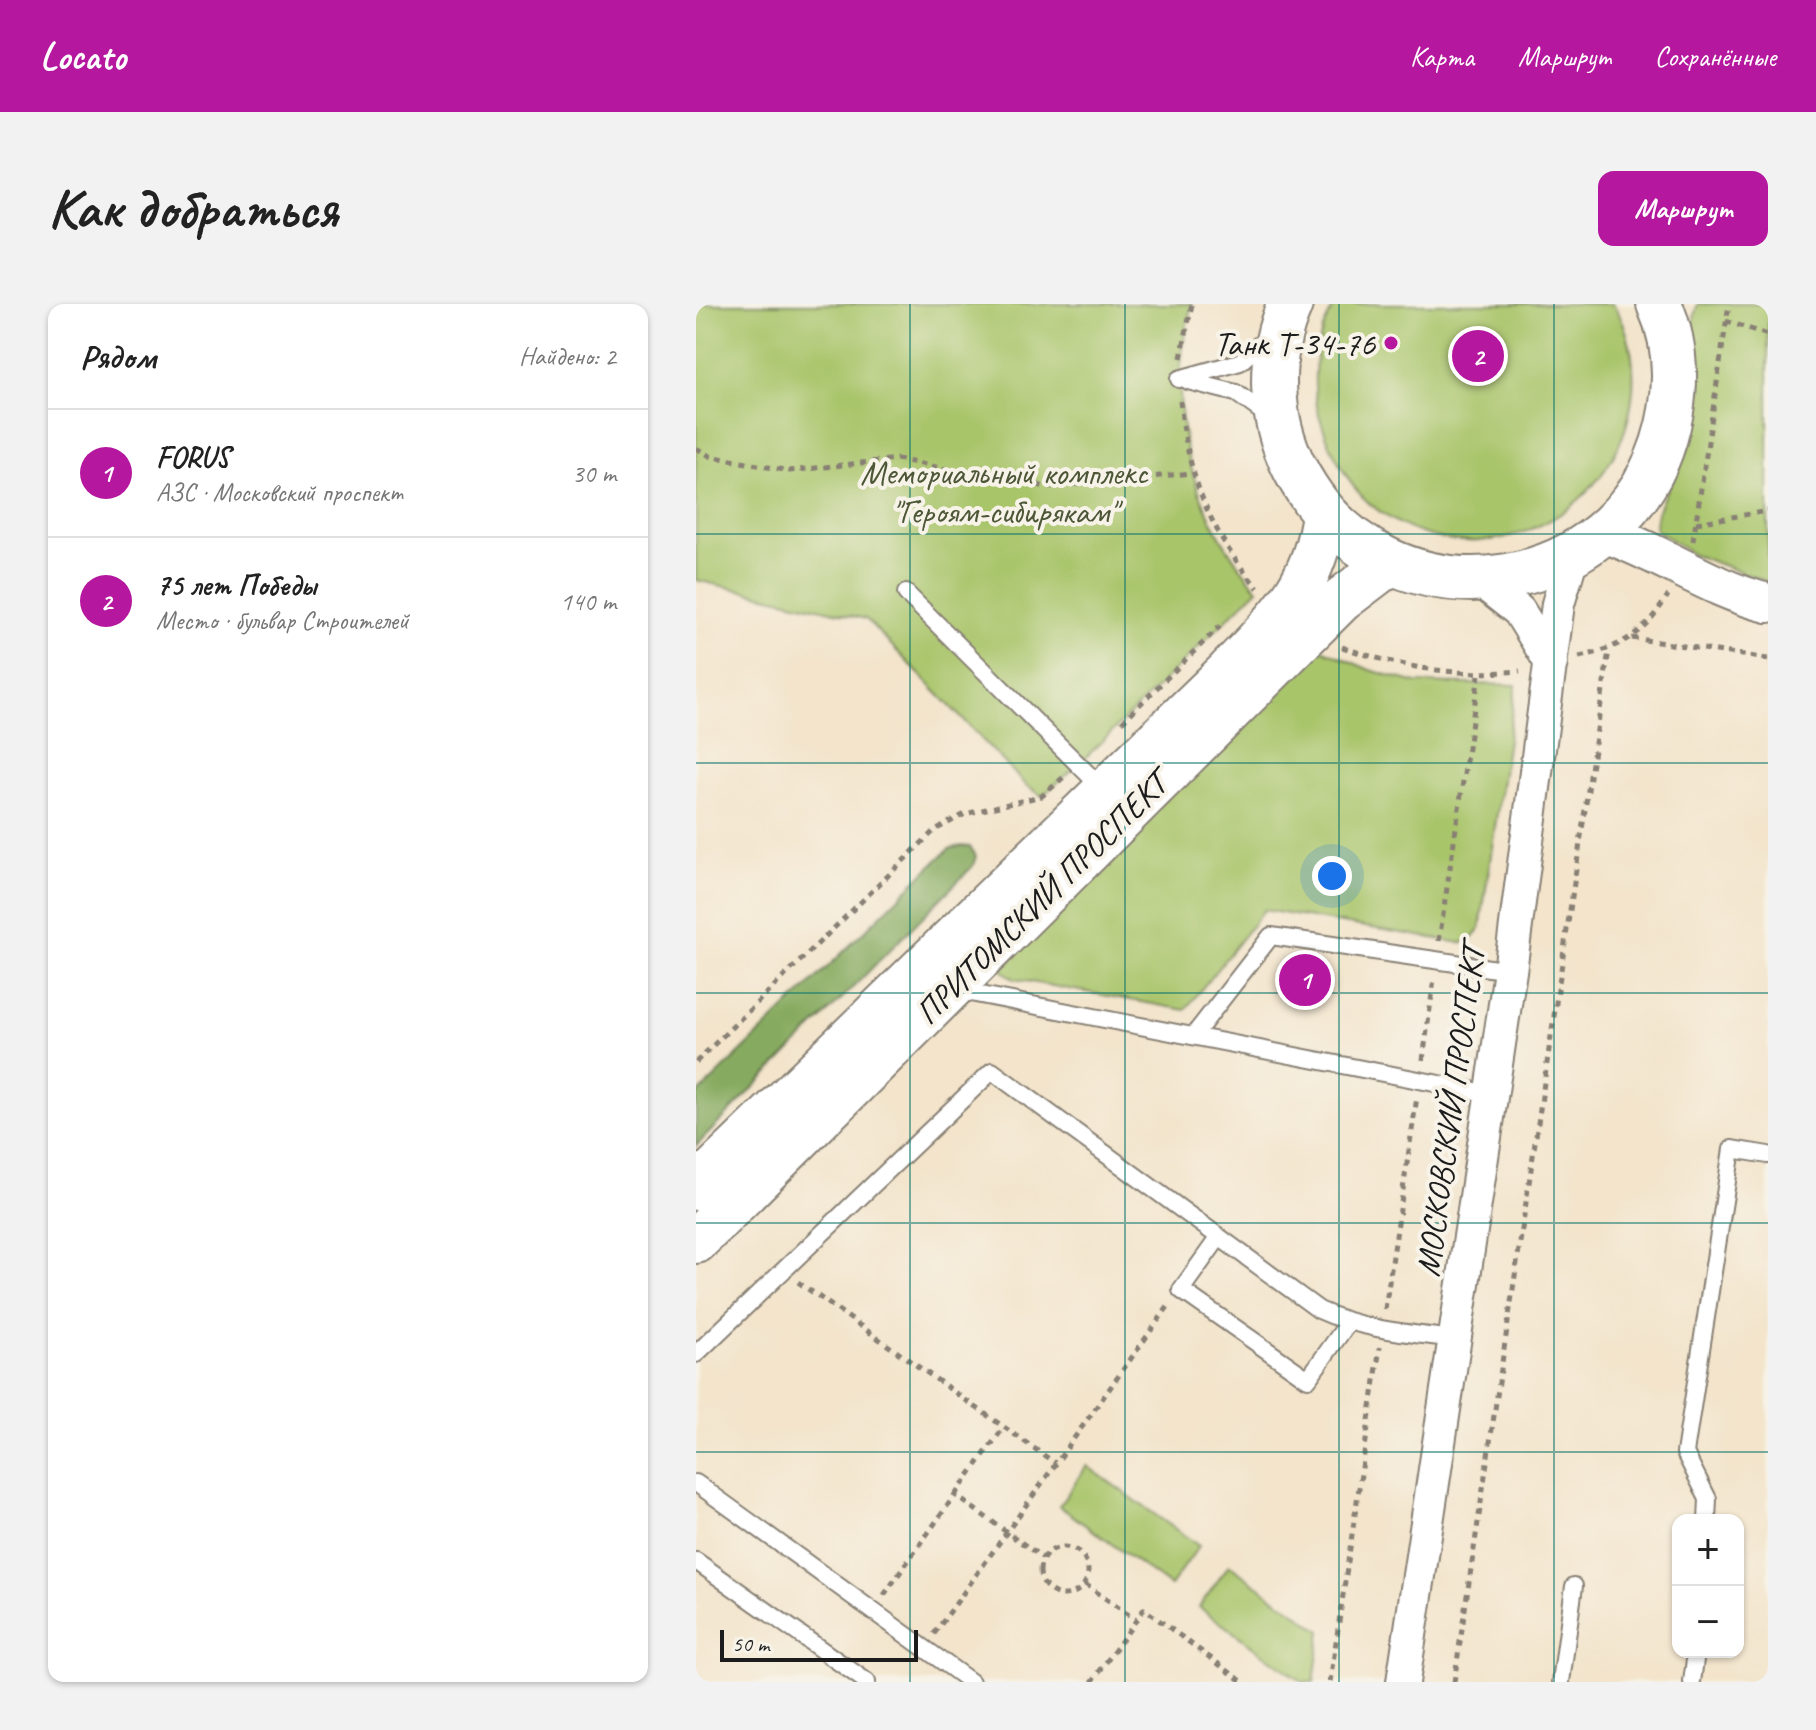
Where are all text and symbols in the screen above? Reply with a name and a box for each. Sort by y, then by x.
text: Locato [40,33,126,80]
text: Карта [1410,39,1474,74]
text: Маршрут [1518,39,1610,74]
text: Сохранённые [1654,39,1776,74]
button: Маршрут [1598,171,1768,246]
text: Как добраться [48,173,338,244]
place label: Танк Т-34-76 [1214,322,1377,365]
pin: 2 [1452,326,1504,386]
marker: Танк Т-34-76 [1382,334,1400,352]
text: Рядом [80,335,156,378]
text: Найдено: 2 [519,340,616,373]
text: FORUS [156,438,230,476]
park label: Мемориальный комплекс "Героям-сибирякам" [860,451,1149,533]
text: 1 [100,457,112,490]
text: 30 m [572,457,616,490]
text: АЗС · Московский проспект [156,476,403,509]
text: 75 лет Победы [156,566,316,604]
text: 2 [100,585,112,618]
text: 140 m [560,585,616,618]
text: Место · бульвар Строителей [156,604,409,637]
street label: ПРИТОМСКИЙ ПРОСПЕКТ [906,757,1182,1033]
your location [1312,856,1352,896]
street label: МОСКОВСКИЙ ПРОСПЕКТ [1406,935,1496,1279]
pin: 1 [1279,950,1331,1010]
map controls [1672,1514,1744,1658]
button: + [1672,1514,1744,1586]
button: − [1672,1586,1744,1658]
scale bar [720,1626,918,1662]
text: 50 m [732,1630,769,1658]

